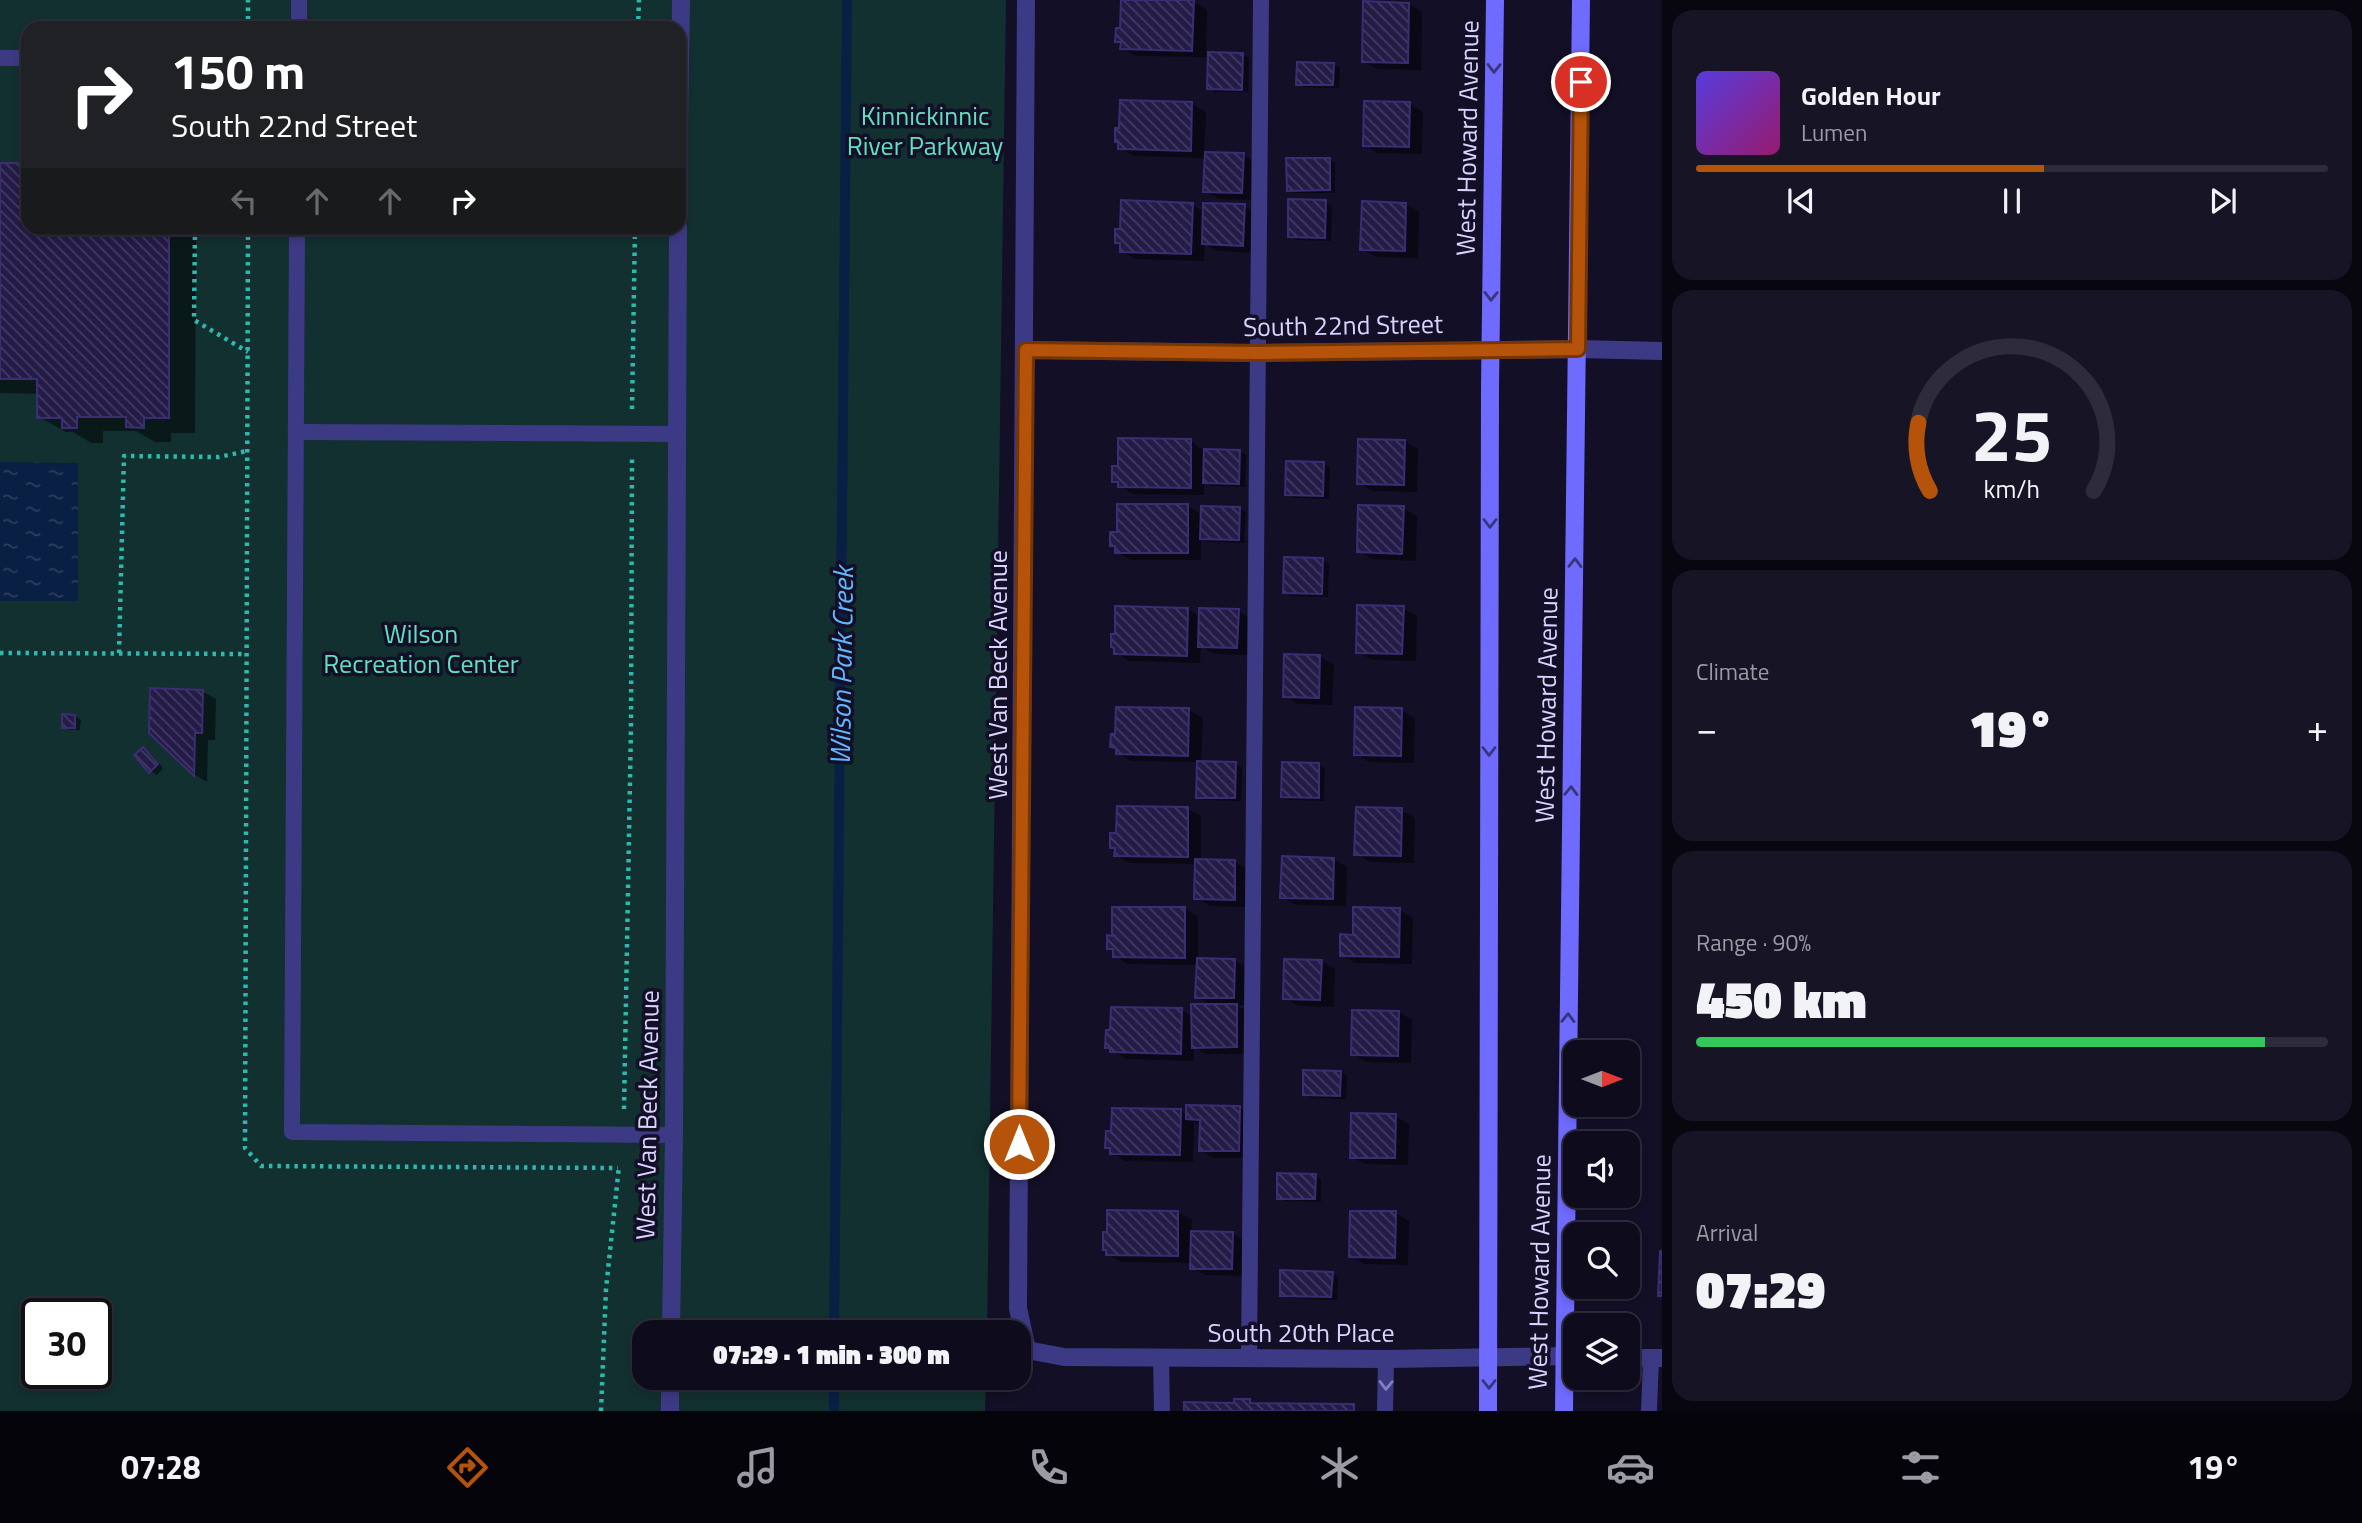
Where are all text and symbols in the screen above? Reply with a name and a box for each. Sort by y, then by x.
street label: West Howard Avenue [1445,20,1489,256]
text: 150 m [171,33,305,108]
icon: right [56,49,147,140]
pin [1551,52,1611,112]
one-way arrow [1486,63,1502,74]
icon: arrive [1562,63,1600,101]
text: Golden Hour [1801,76,1941,115]
park label: Kinnickinnic River Parkway [847,96,1003,165]
text: South 22nd Street [171,101,417,149]
text: Lumen [1801,115,1867,150]
icon: left [225,182,263,220]
icon: ahead [298,182,336,220]
icon: ahead [371,182,409,220]
icon: right [444,182,482,220]
icon: previous [1782,182,1820,220]
icon: pause [1993,182,2031,220]
icon: next [2204,182,2242,220]
one-way arrow [1483,291,1499,301]
street label: South 22nd Street [1243,304,1443,346]
text: 25 [1971,380,2053,490]
text: km/h [1984,470,2040,508]
one-way arrow [1482,518,1498,529]
street label: West Van Beck Avenue [978,550,1017,800]
one-way arrow [1567,557,1582,568]
water label: Wilson Park Creek [818,563,864,766]
street label: West Howard Avenue [1524,587,1568,823]
park label: Wilson Recreation Center [323,614,519,683]
text: Climate [1696,654,1769,689]
text: 19° [1969,688,2055,767]
text: − [1696,699,1717,757]
text: + [2307,699,2328,757]
one-way arrow [1481,746,1497,756]
one-way arrow [1563,785,1579,795]
text: Range · 90% [1696,925,1811,960]
text: 450 km [1696,959,1867,1038]
street label: West Van Beck Avenue [625,990,669,1240]
one-way arrow [1560,1012,1576,1023]
north arrow [1563,1040,1640,1116]
map controls [1563,1040,1640,1390]
position arrow [982,1107,1056,1181]
button: sound [1563,1131,1640,1208]
street label: West Howard Avenue [1517,1154,1561,1390]
text: Arrival [1696,1215,1758,1250]
button: search [1563,1222,1640,1299]
text: 07:29 [1696,1249,1825,1328]
speed limit sign: 30 [21,1298,112,1389]
street label: South 20th Place [1207,1313,1395,1352]
button: layers [1563,1313,1640,1390]
text: 07:29 · 1 min · 300 m [713,1335,950,1374]
one-way arrow [1481,1379,1497,1389]
one-way arrow [1378,1380,1393,1391]
text: 07:28 [121,1443,201,1491]
icon: directions [443,1443,492,1492]
icon: music [733,1443,782,1492]
icon: phone [1024,1443,1073,1492]
icon: climate [1315,1443,1364,1492]
icon: car [1606,1443,1655,1492]
icon: filters [1896,1443,1945,1492]
text: 19° [2187,1443,2241,1491]

